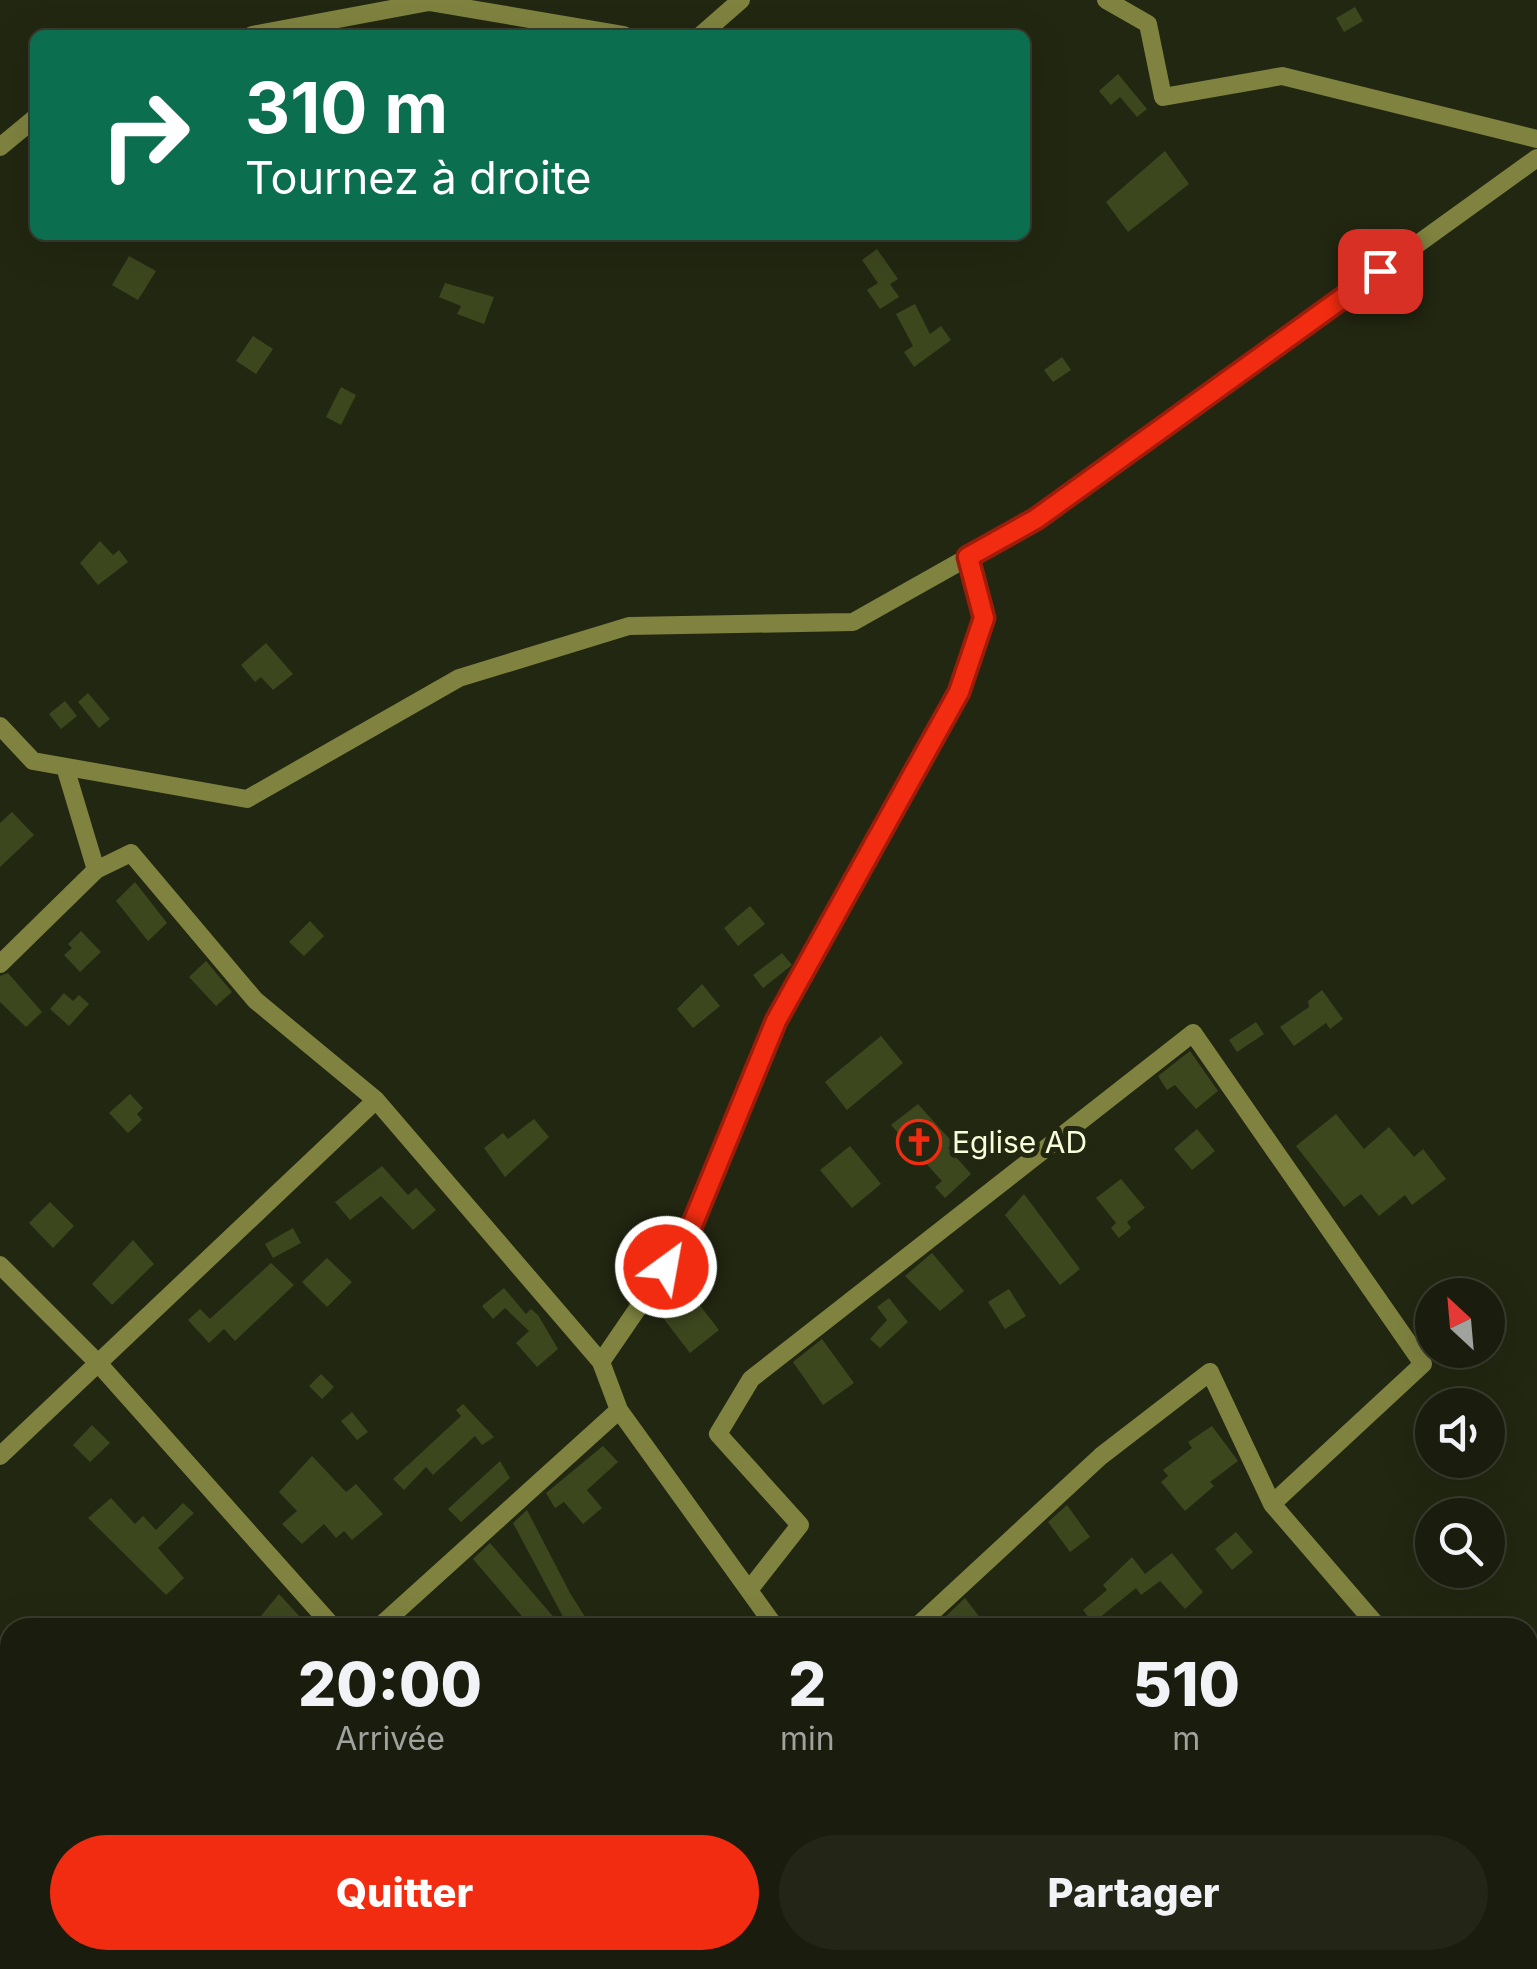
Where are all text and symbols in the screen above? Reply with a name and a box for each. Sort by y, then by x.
text: 310 m [245,65,448,150]
icon: right [80,70,210,200]
text: Tournez à droite [245,150,592,205]
pin [1338,229,1423,314]
icon: arrive [1353,244,1408,299]
church icon: Eglise AD [896,1119,942,1165]
place label: Eglise AD [952,1124,1087,1160]
position arrow [614,1215,718,1319]
north arrow [1415,1278,1505,1368]
map controls [1415,1278,1505,1588]
button: sound [1415,1388,1505,1478]
button: search [1415,1498,1505,1588]
text: 20:00 [298,1648,482,1720]
text: 2 [788,1648,827,1720]
text: 510 [1133,1648,1240,1720]
text: Arrivée [335,1719,445,1758]
text: min [780,1719,835,1758]
text: m [1172,1719,1200,1758]
button: Quitter [50,1835,759,1950]
button: Partager [779,1835,1488,1950]

